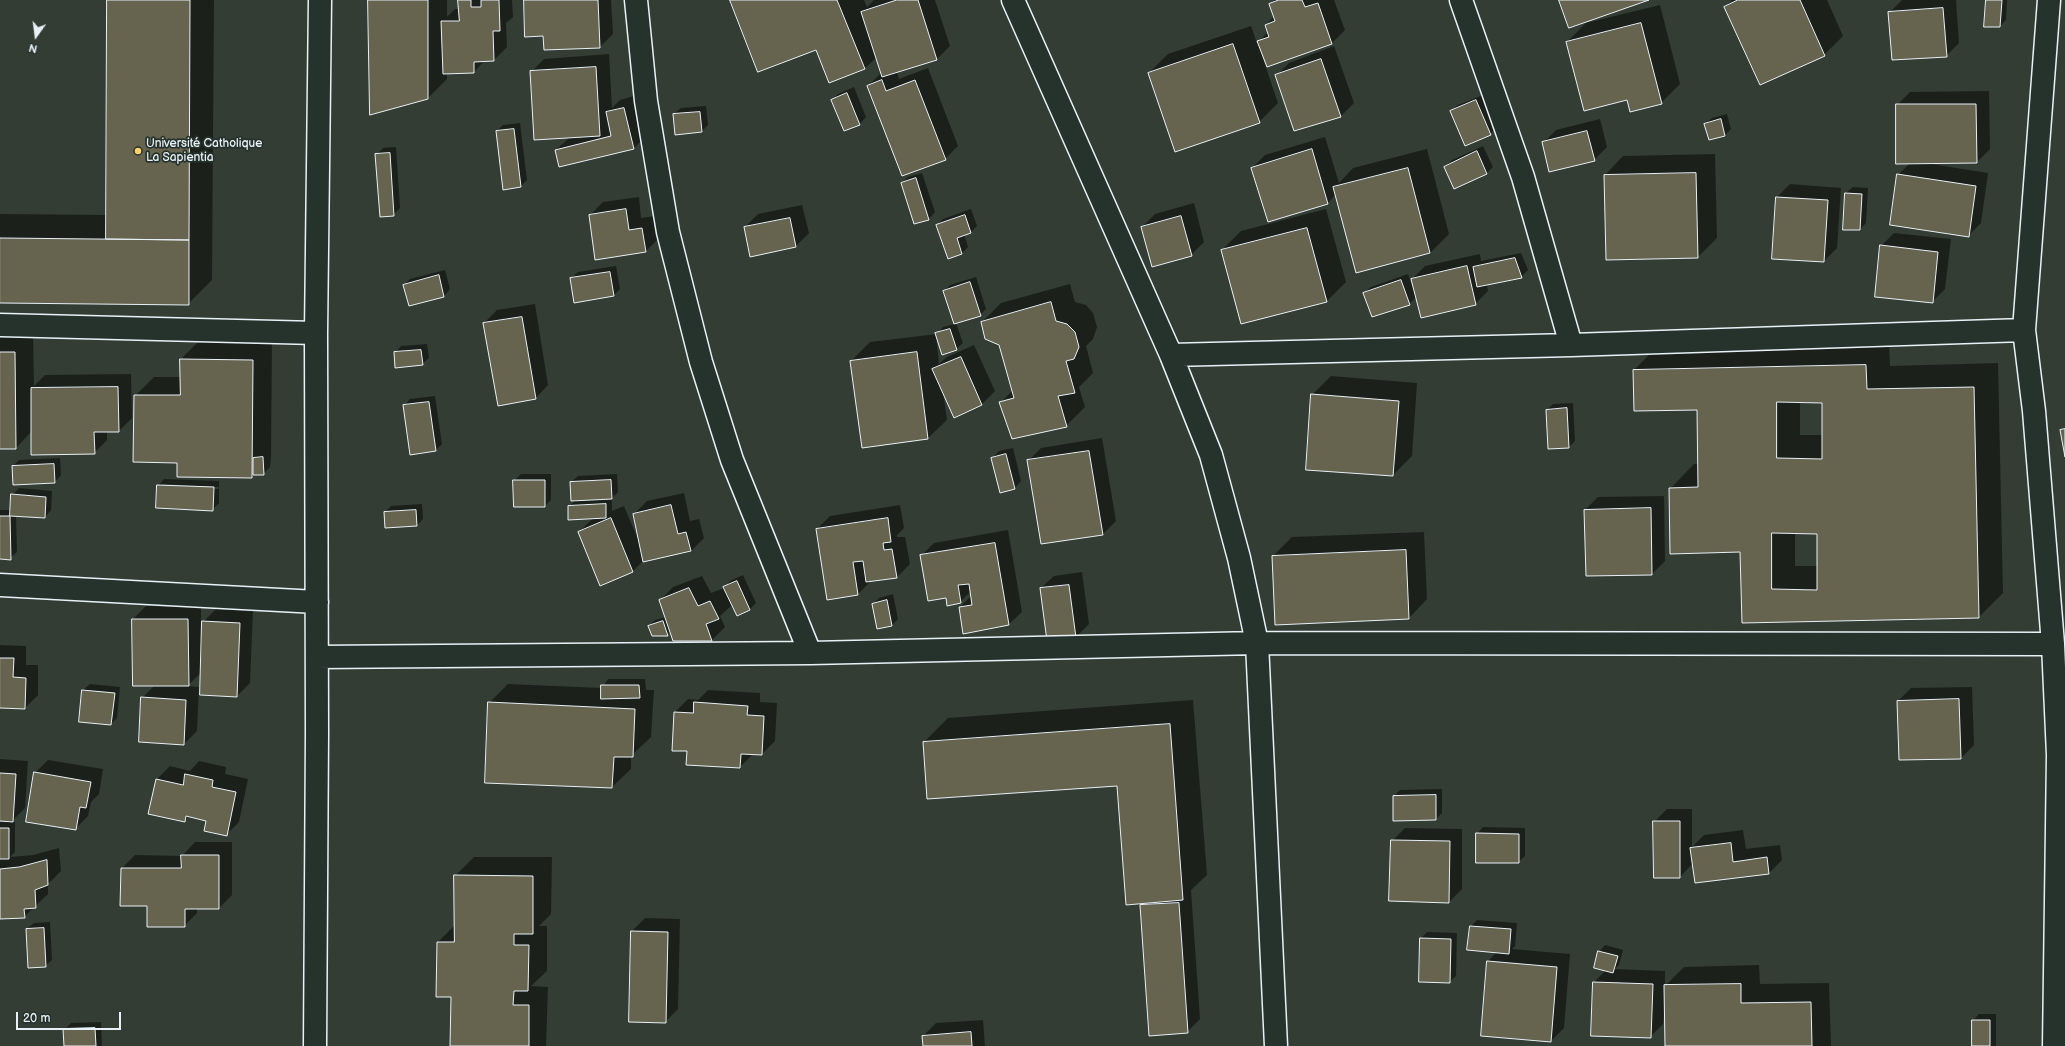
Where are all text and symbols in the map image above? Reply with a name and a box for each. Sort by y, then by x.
north arrow [16,16,56,56]
text: N [27,41,39,55]
place label: Université Catholique La Sapientia [146,137,262,165]
marker: Université Catholique La Sapientia [133,146,143,156]
scale bar [18,1004,123,1030]
text: 20 m [23,1011,50,1026]

